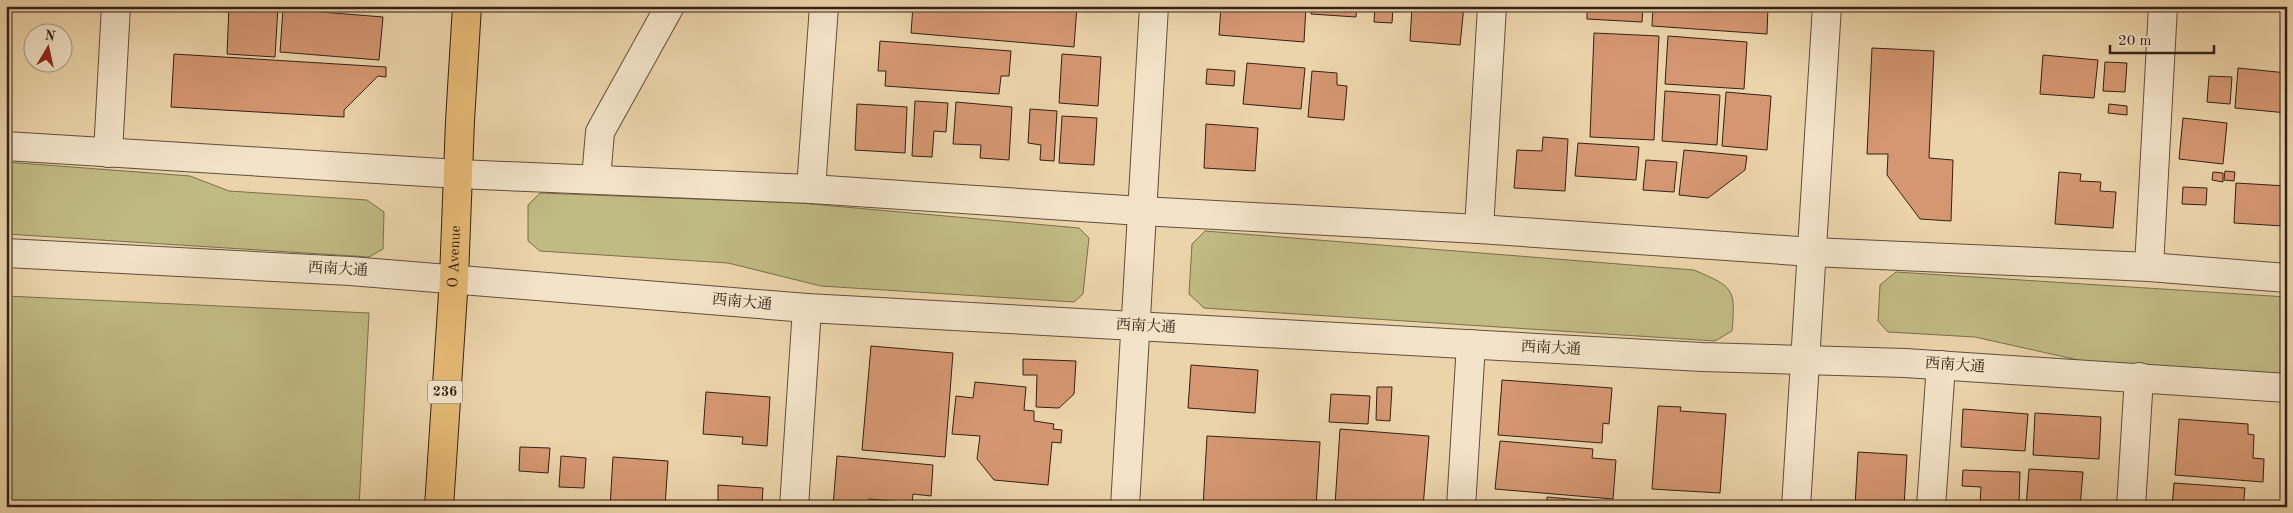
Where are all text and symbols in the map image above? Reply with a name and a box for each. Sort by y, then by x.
north arrow [22,22,72,72]
scale bar [2110,22,2214,54]
text: N [43,28,57,44]
text: 20 m [2118,34,2152,49]
street label: O Avenue [446,225,464,288]
street label: 西南大通 [308,259,368,279]
street label: 西南大通 [711,291,773,313]
street label: 西南大通 [1116,316,1176,336]
street label: 西南大通 [1521,338,1581,358]
street label: 西南大通 [1925,354,1986,376]
road number: 236 [428,381,462,404]

